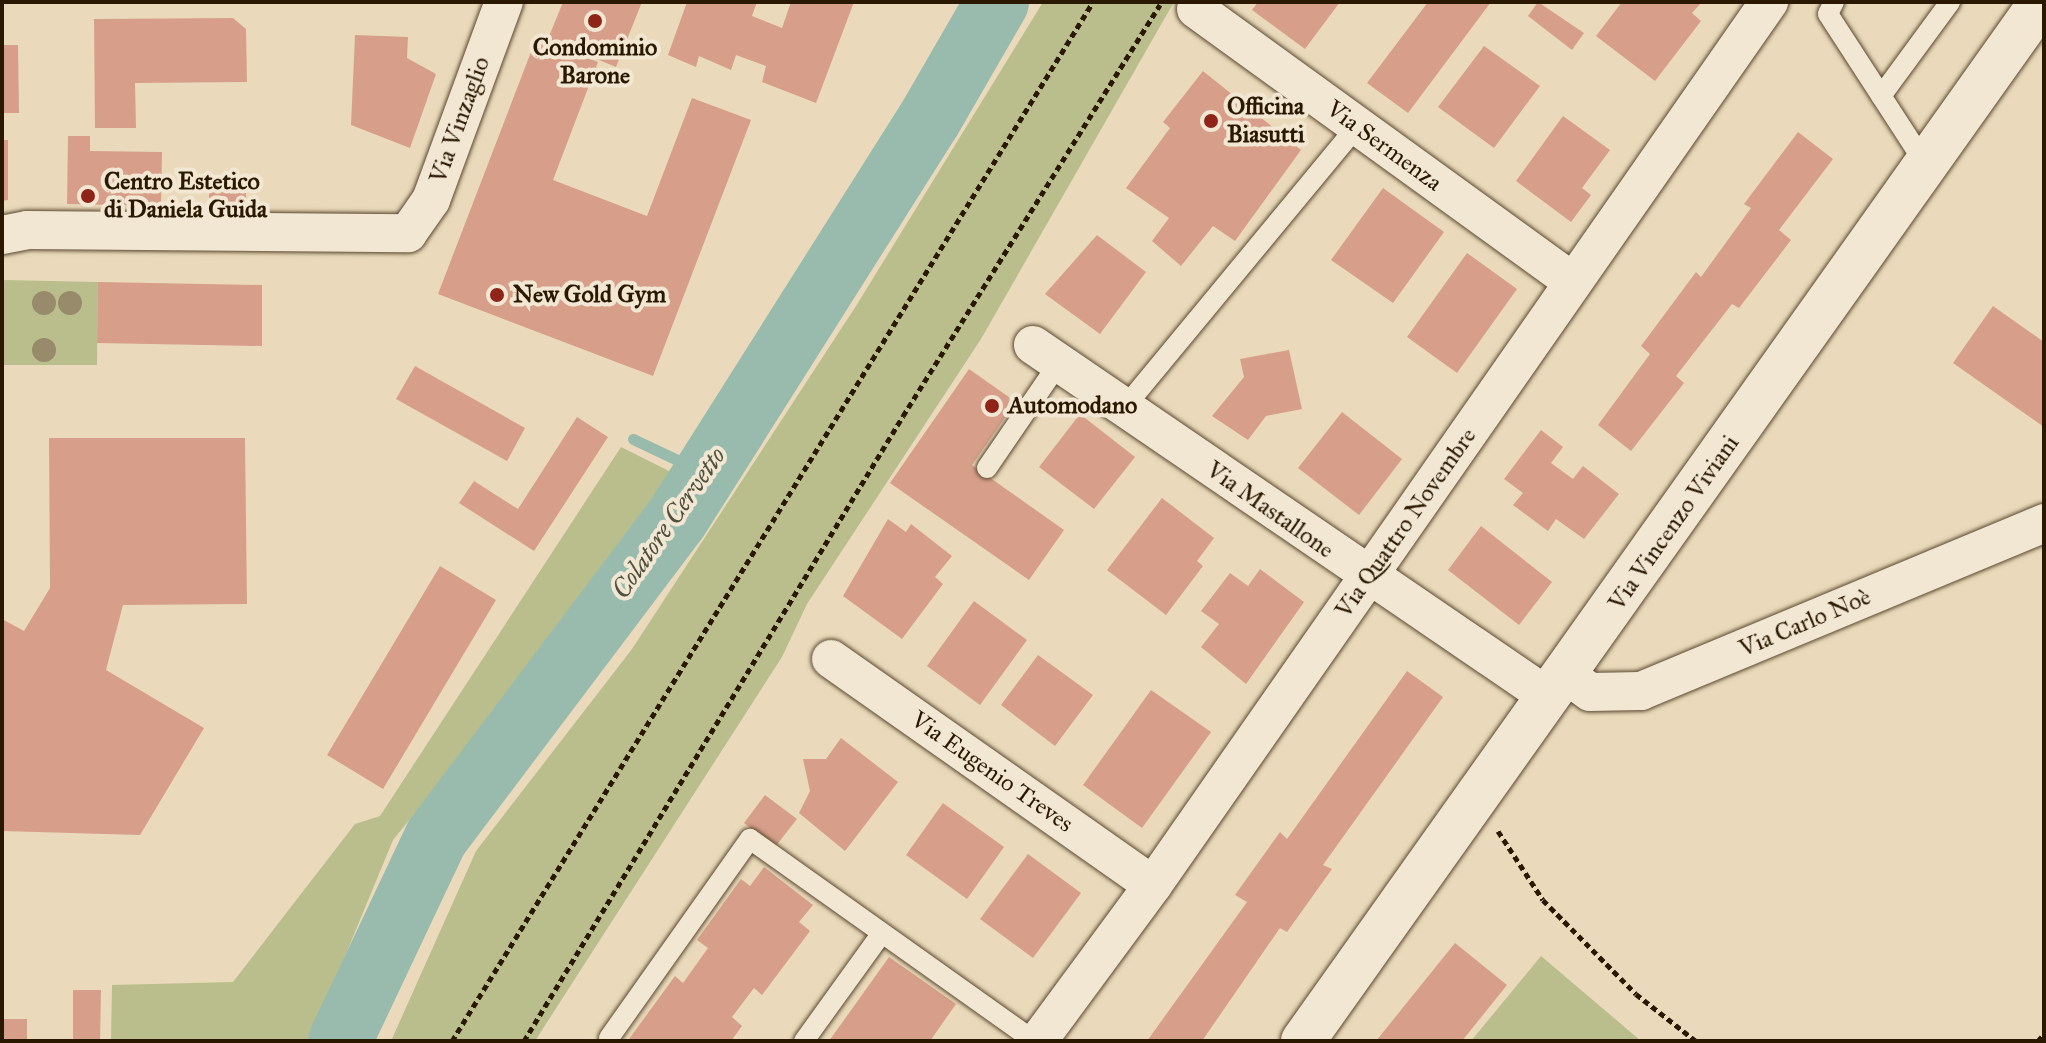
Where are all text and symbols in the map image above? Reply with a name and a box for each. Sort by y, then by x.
marker: Condominio Barone [586,12,604,30]
place label: Condominio Barone [533,34,657,90]
street label: Via Vinzaglio [424,53,496,187]
place label: Officina Biasutti [1227,93,1305,149]
street label: Via Sermenza [1321,94,1447,198]
marker: Officina Biasutti [1202,112,1220,130]
place label: Centro Estetico di Daniela Guida [104,168,267,224]
marker: Centro Estetico di Daniela Guida [79,187,97,205]
place label: New Gold Gym [513,281,666,309]
marker: New Gold Gym [488,286,506,304]
place label: Automodano [1008,392,1137,420]
marker: Automodano [983,397,1001,415]
street label: Via Quattro Novembre [1330,422,1482,624]
street label: Via Vincenzo Viviani [1603,430,1745,616]
water label: Colatore Cervetto [605,441,733,605]
street label: Via Mastallone [1201,455,1339,565]
street label: Via Carlo Noè [1735,582,1875,664]
street label: Via Eugenio Treves [905,705,1079,839]

